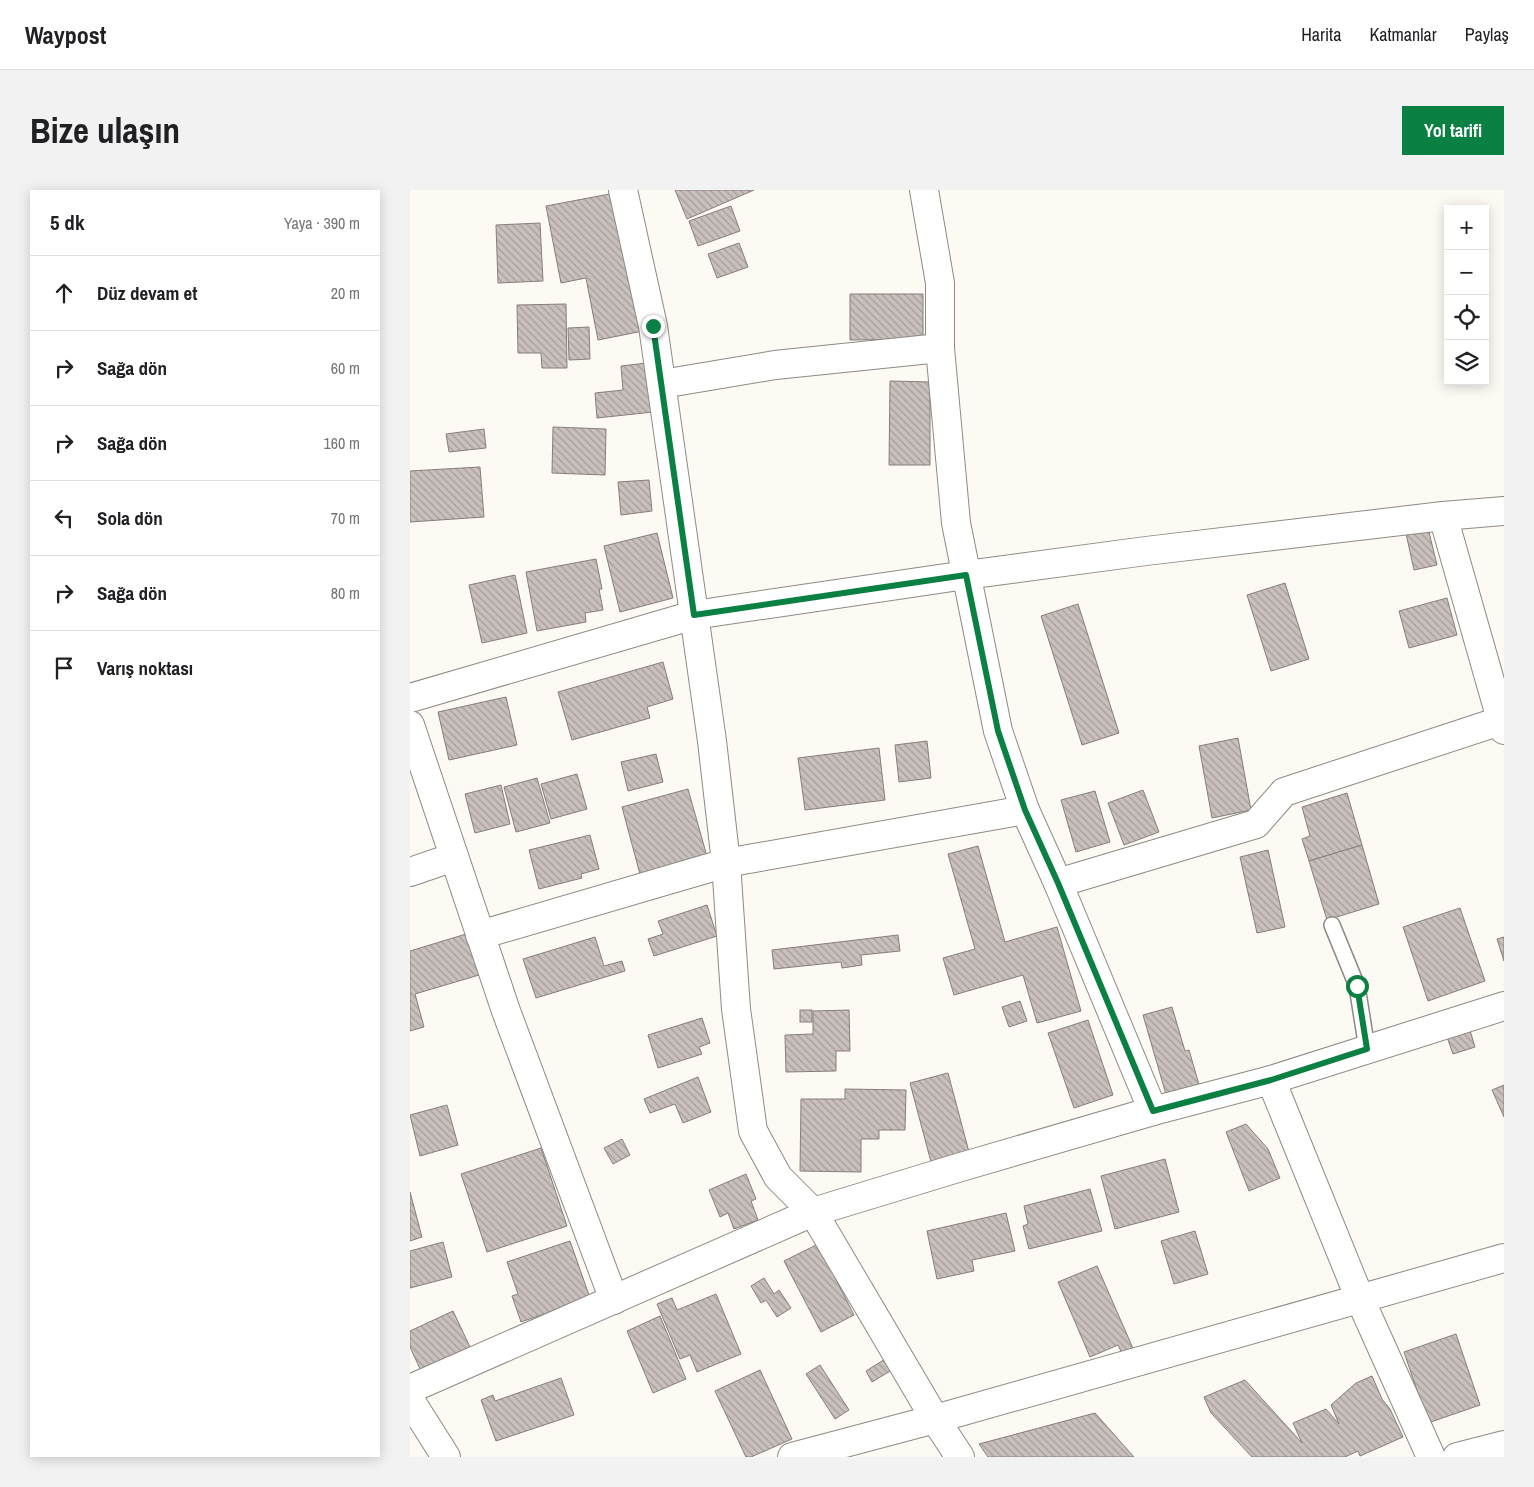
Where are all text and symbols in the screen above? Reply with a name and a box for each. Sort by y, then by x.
text: Waypost [25,19,106,51]
text: Harita [1301,22,1341,47]
text: Katmanlar [1369,22,1437,47]
text: Paylaş [1465,22,1509,47]
button: Yol tarifi [1402,106,1504,155]
text: Bize ulaşın [30,107,180,154]
map controls [1444,205,1489,385]
button: + [1444,205,1489,250]
text: 5 dk [50,208,84,237]
text: Yaya · 390 m [284,212,360,234]
button: − [1444,250,1489,295]
icon: ahead [50,279,78,307]
text: Düz devam et [97,280,197,306]
text: 20 m [331,282,360,304]
button: locate [1444,295,1489,340]
route end [642,315,665,338]
button: layers [1444,340,1489,385]
icon: right [50,354,78,382]
text: Sağa dön [97,355,167,381]
text: 60 m [331,357,360,379]
icon: right [50,429,78,457]
text: Sağa dön [97,430,167,456]
text: 160 m [324,432,360,454]
icon: left [50,504,78,532]
text: Sola dön [97,505,163,531]
text: 70 m [331,507,360,529]
icon: right [50,579,78,607]
text: Sağa dön [97,580,167,606]
text: 80 m [331,582,360,604]
icon: arrive [50,654,78,682]
text: Varış noktası [97,655,193,681]
route start [1346,975,1369,998]

